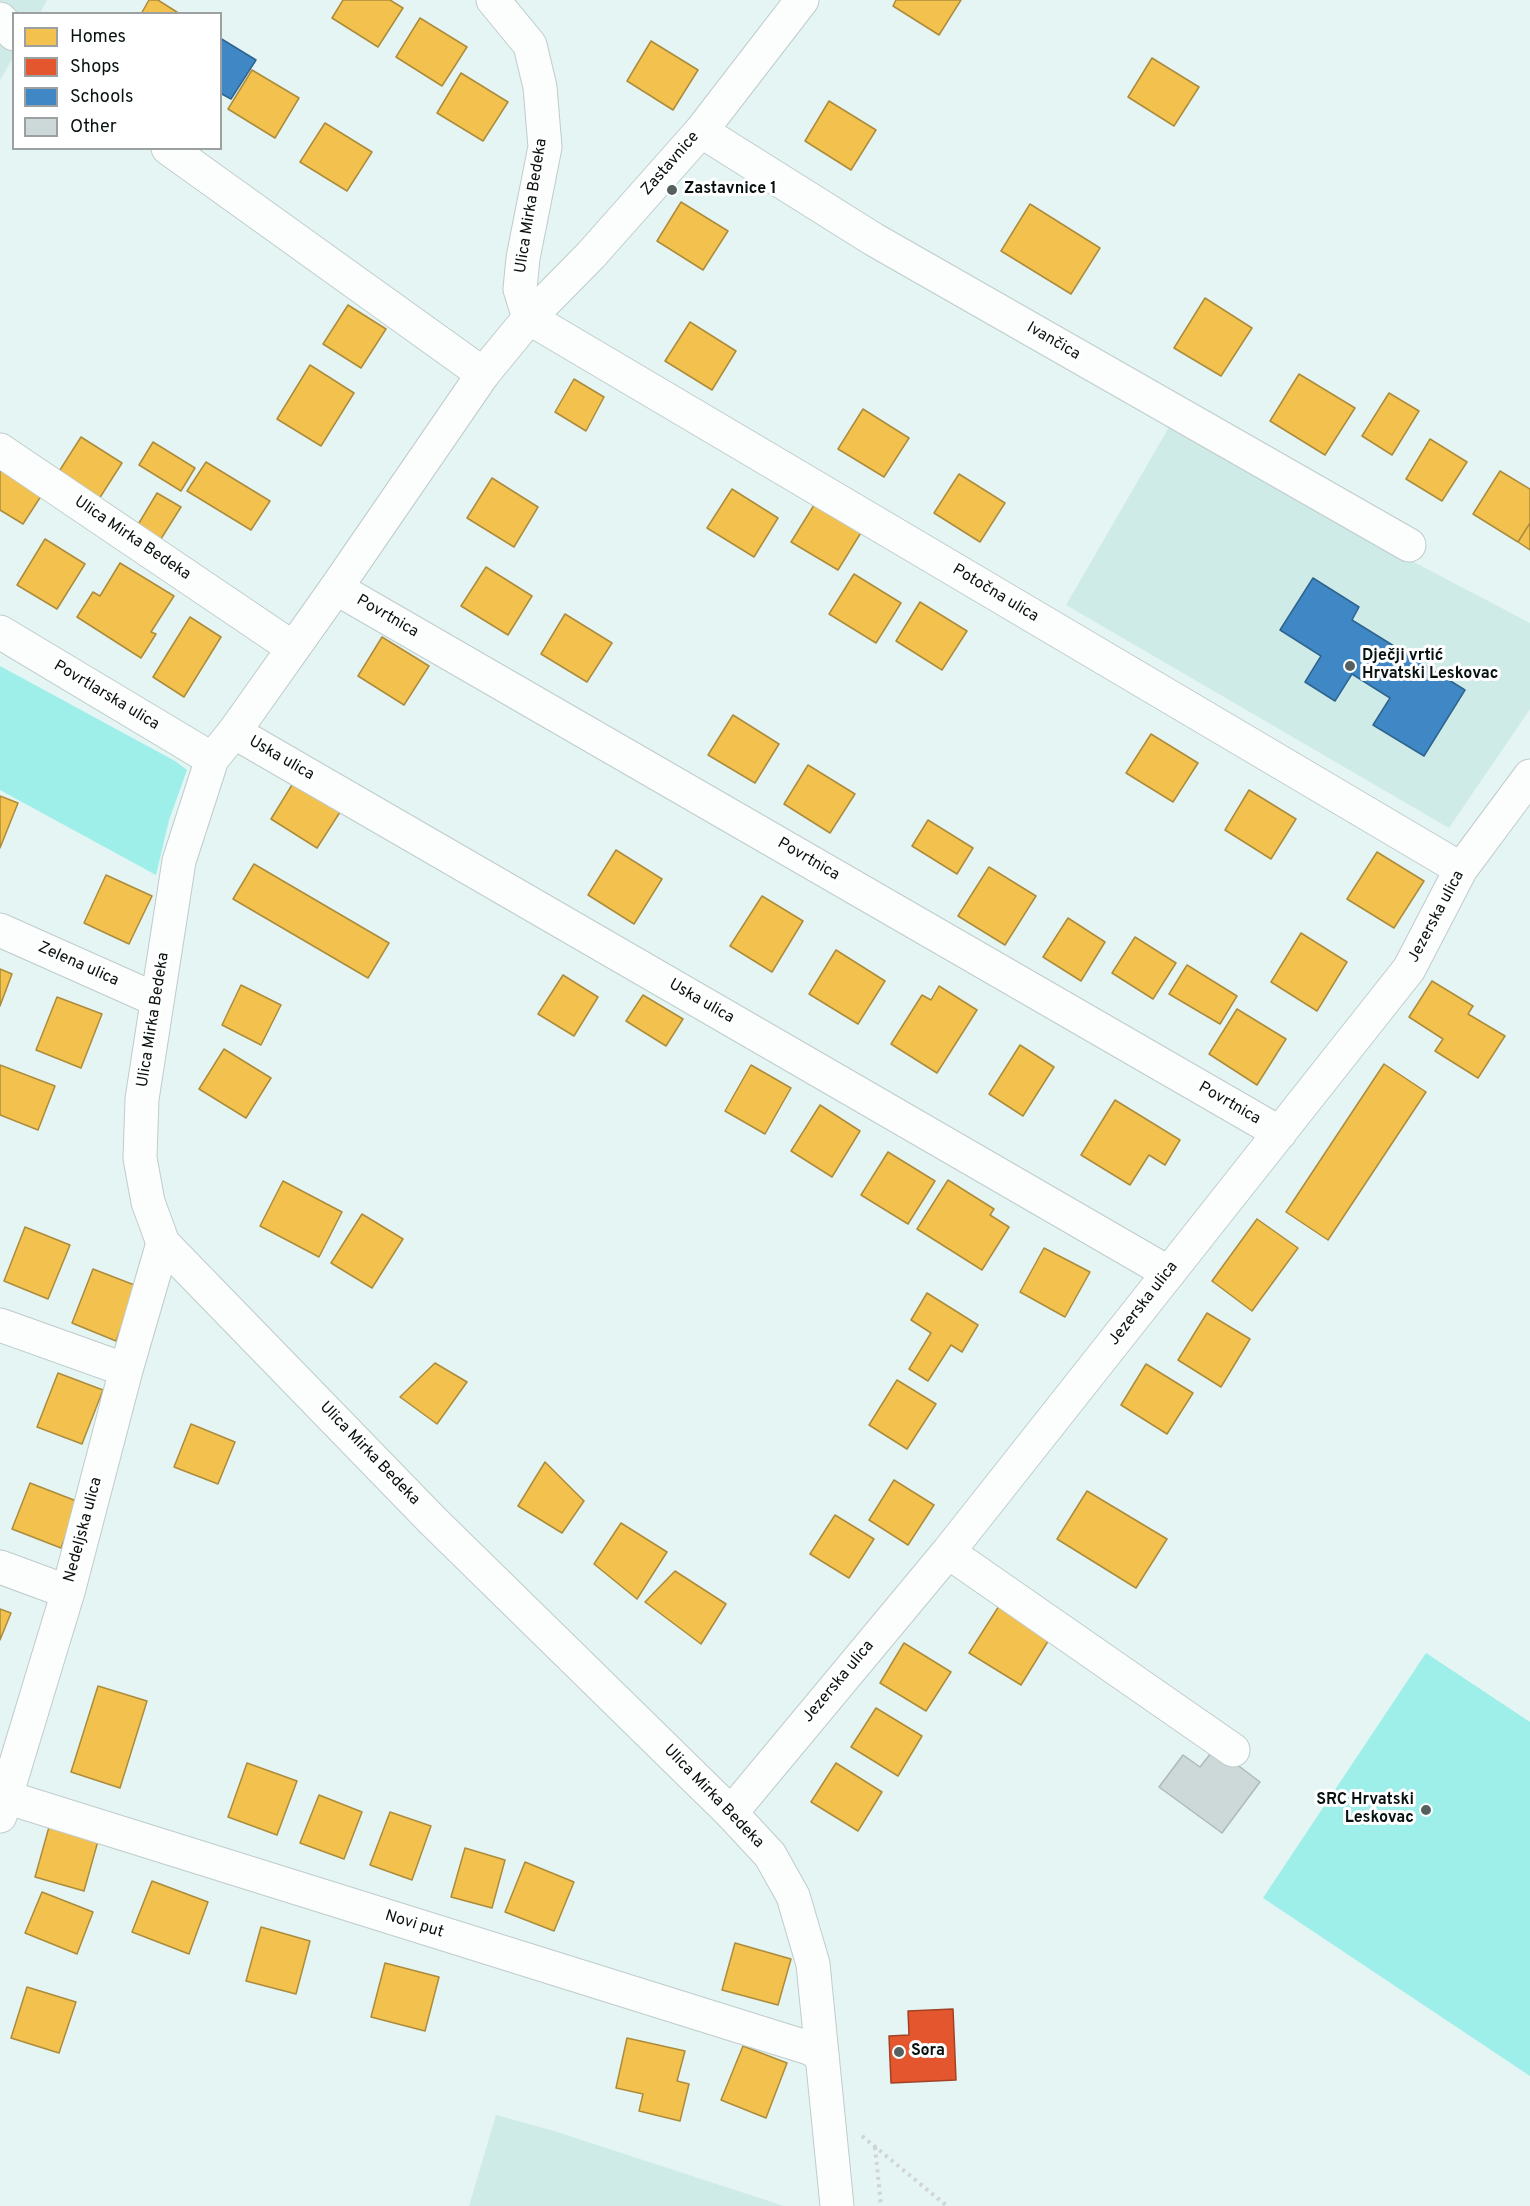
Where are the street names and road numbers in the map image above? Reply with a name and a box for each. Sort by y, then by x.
street label: Zastavnice [638,128,704,200]
street label: Ulica Mirka Bedeka [512,137,552,275]
street label: Ivančica [1023,319,1083,365]
street label: Ulica Mirka Bedeka [70,493,194,585]
street label: Potočna ulica [949,561,1041,627]
street label: Povrtnica [353,592,421,642]
street label: Povrtlarska ulica [50,657,162,735]
street label: Uska ulica [245,733,317,785]
street label: Povrtnica [774,835,842,885]
street label: Jezerska ulica [1405,868,1469,966]
street label: Zelena ulica [35,939,121,991]
street label: Ulica Mirka Bedeka [134,951,174,1089]
street label: Uska ulica [665,976,737,1028]
street label: Povrtnica [1195,1079,1263,1129]
street label: Jezerska ulica [1105,1258,1183,1350]
street label: Ulica Mirka Bedeka [315,1398,423,1510]
street label: Nedeljska ulica [61,1475,107,1585]
street label: Jezerska ulica [799,1637,879,1727]
street label: Ulica Mirka Bedeka [659,1741,767,1853]
street label: Novi put [382,1907,446,1943]

